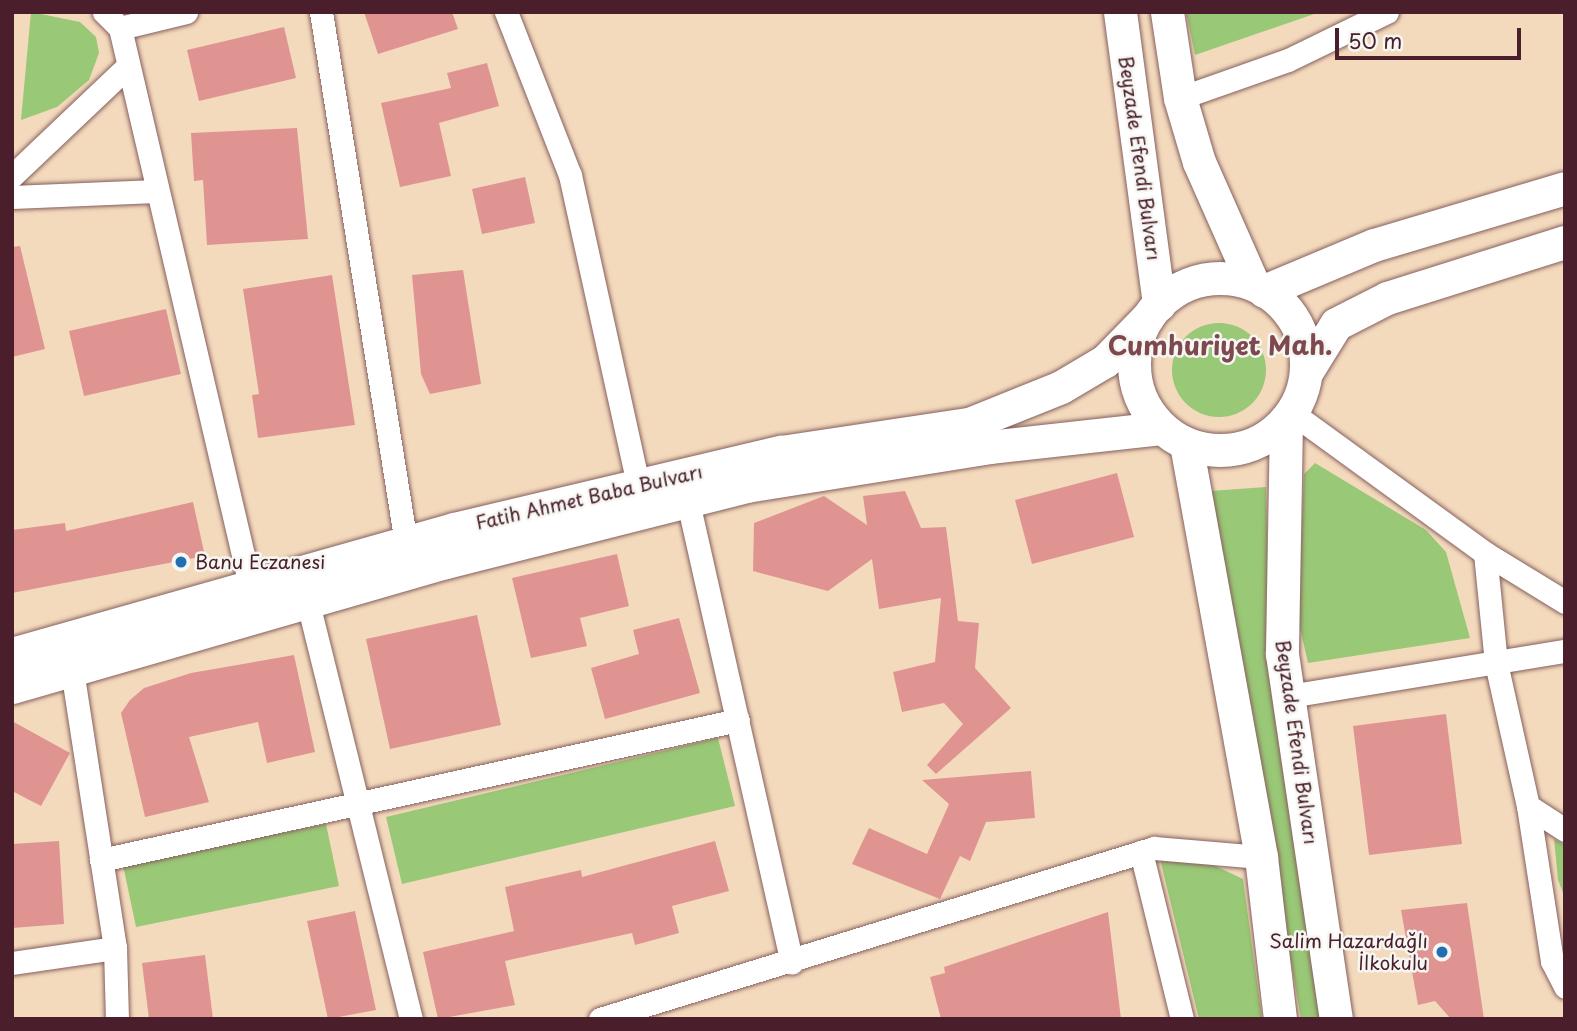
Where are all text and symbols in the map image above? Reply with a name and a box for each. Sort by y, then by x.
scale bar [1339,14,1524,58]
text: 50 m [1348,24,1402,56]
street label: Beyzade Efendi Bulvarı [1114,53,1166,263]
district label: Cumhuriyet Mah. [1106,329,1334,361]
street label: Fatih Ahmet Baba Bulvarı [471,459,707,535]
place label: Banu Eczanesi [195,551,325,573]
marker: Banu Eczanesi [173,554,189,570]
street label: Beyzade Efendi Bulvarı [1271,637,1323,847]
place label: Salim Hazardağlı İlkokulu [1269,930,1428,974]
marker: Salim Hazardağlı İlkokulu [1434,944,1450,960]

